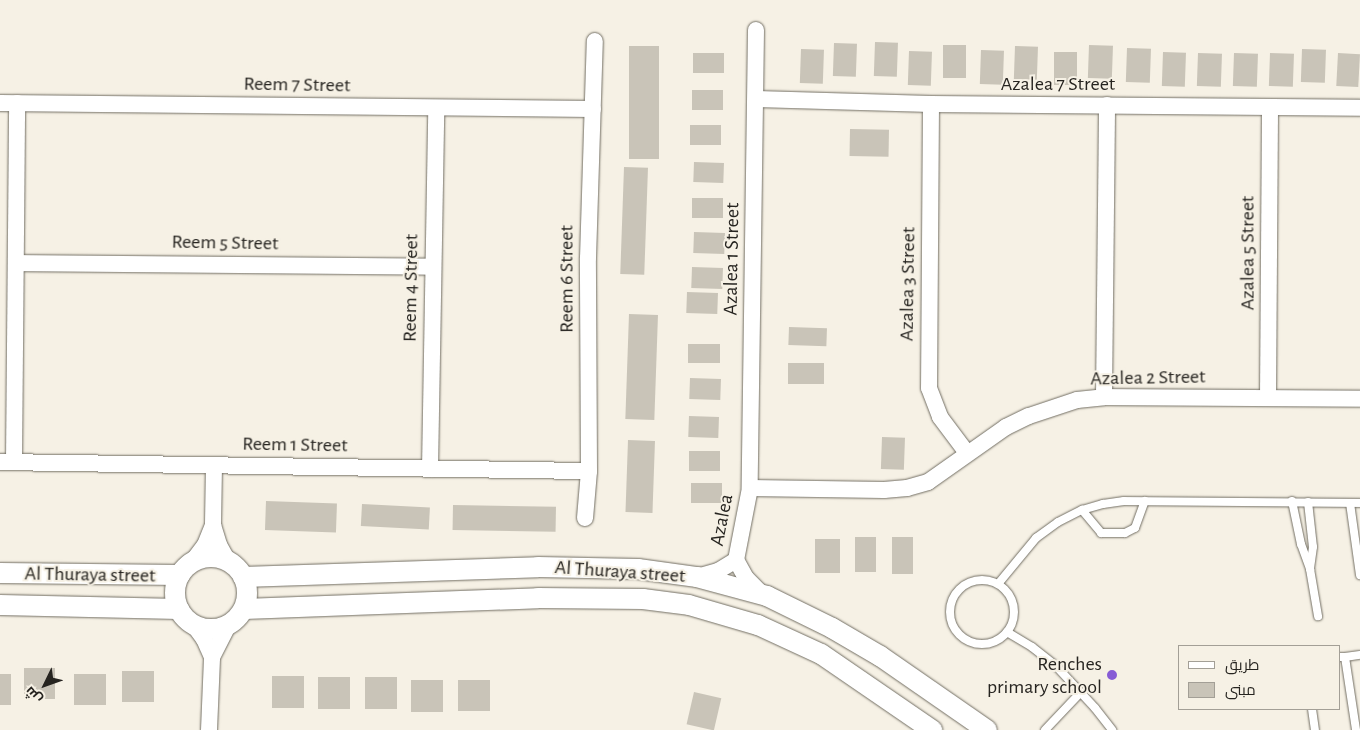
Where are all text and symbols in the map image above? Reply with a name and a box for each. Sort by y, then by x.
street label: Reem 7 Street [243,72,351,98]
street label: Azalea 7 Street [1001,72,1115,96]
street label: Azalea 5 Street [1236,196,1260,310]
street label: Azalea 1 Street [719,202,745,316]
street label: Reem 6 Street [555,225,579,333]
street label: Azalea 3 Street [895,227,921,341]
street label: Reem 5 Street [171,230,279,256]
street label: Reem 4 Street [398,234,424,342]
street label: Azalea 2 Street [1090,365,1206,391]
street label: Reem 1 Street [242,432,348,458]
street label: Azalea [705,492,739,548]
street label: Al Thuraya street [554,555,686,589]
street label: Al Thuraya street [24,562,156,588]
legend [1178,645,1340,710]
place label: Renches primary school [987,652,1102,699]
text: طريق [1225,658,1259,673]
north arrow [20,660,70,710]
marker: Renches primary school [1106,669,1118,681]
text: مبنى [1225,683,1256,698]
text: ش [23,684,45,706]

